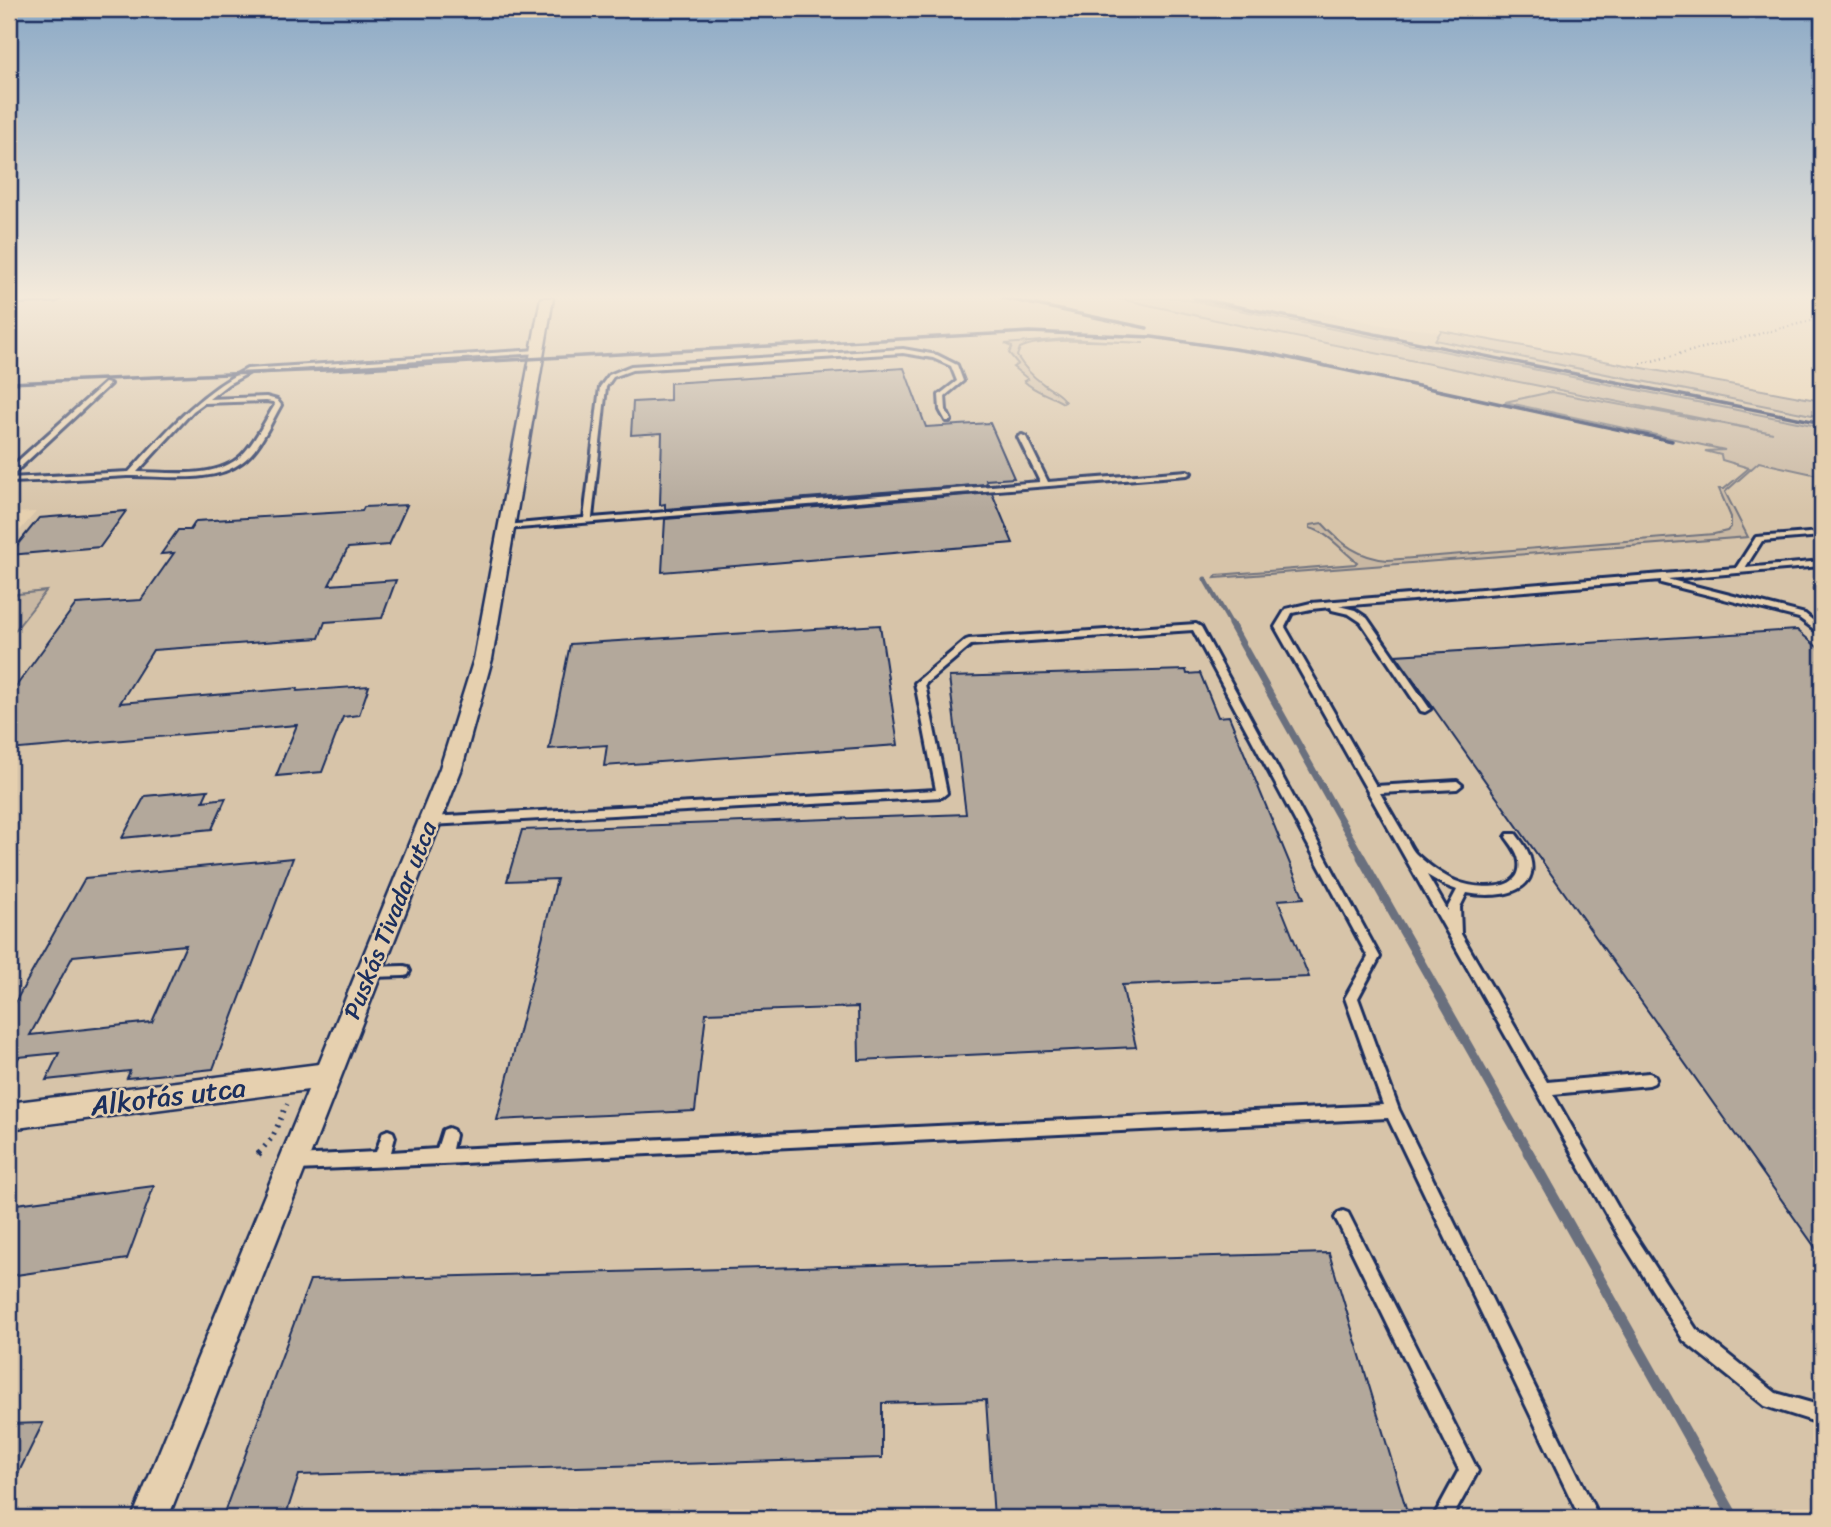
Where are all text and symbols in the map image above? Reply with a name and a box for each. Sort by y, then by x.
street label: Puskás Tivadar utca [331,814,449,1026]
street label: Alkotás utca [87,1063,249,1130]

